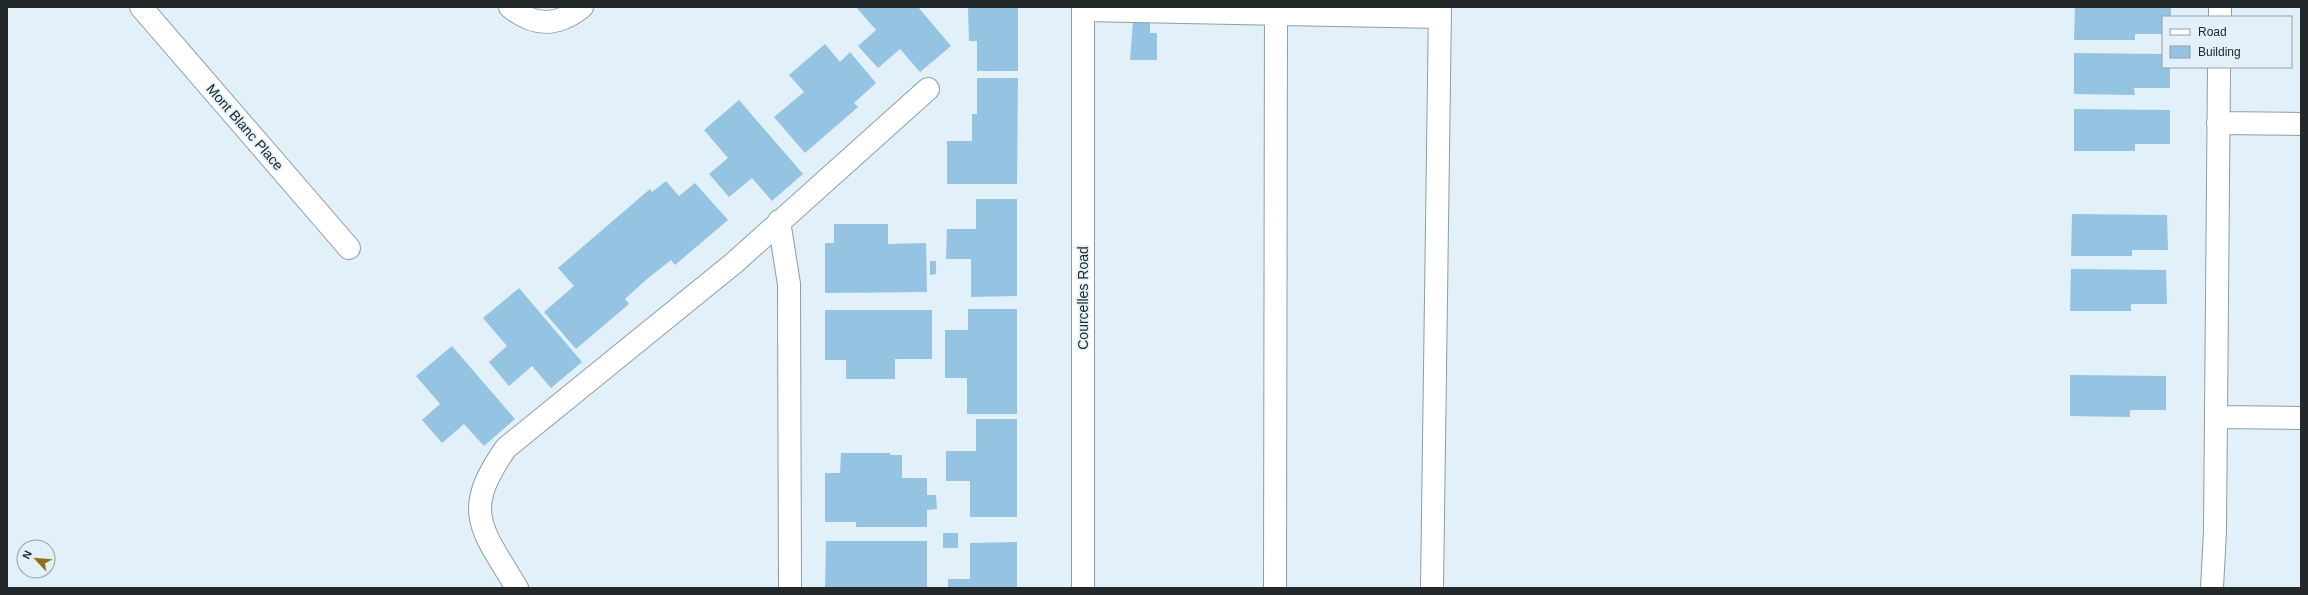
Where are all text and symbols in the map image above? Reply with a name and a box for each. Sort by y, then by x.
legend [2162,16,2292,68]
text: Road [2198,25,2227,39]
text: Building [2198,45,2241,59]
street label: Mont Blanc Place [203,81,287,174]
street label: Courcelles Road [1075,246,1091,350]
north arrow [16,539,56,579]
text: N [20,548,34,561]

